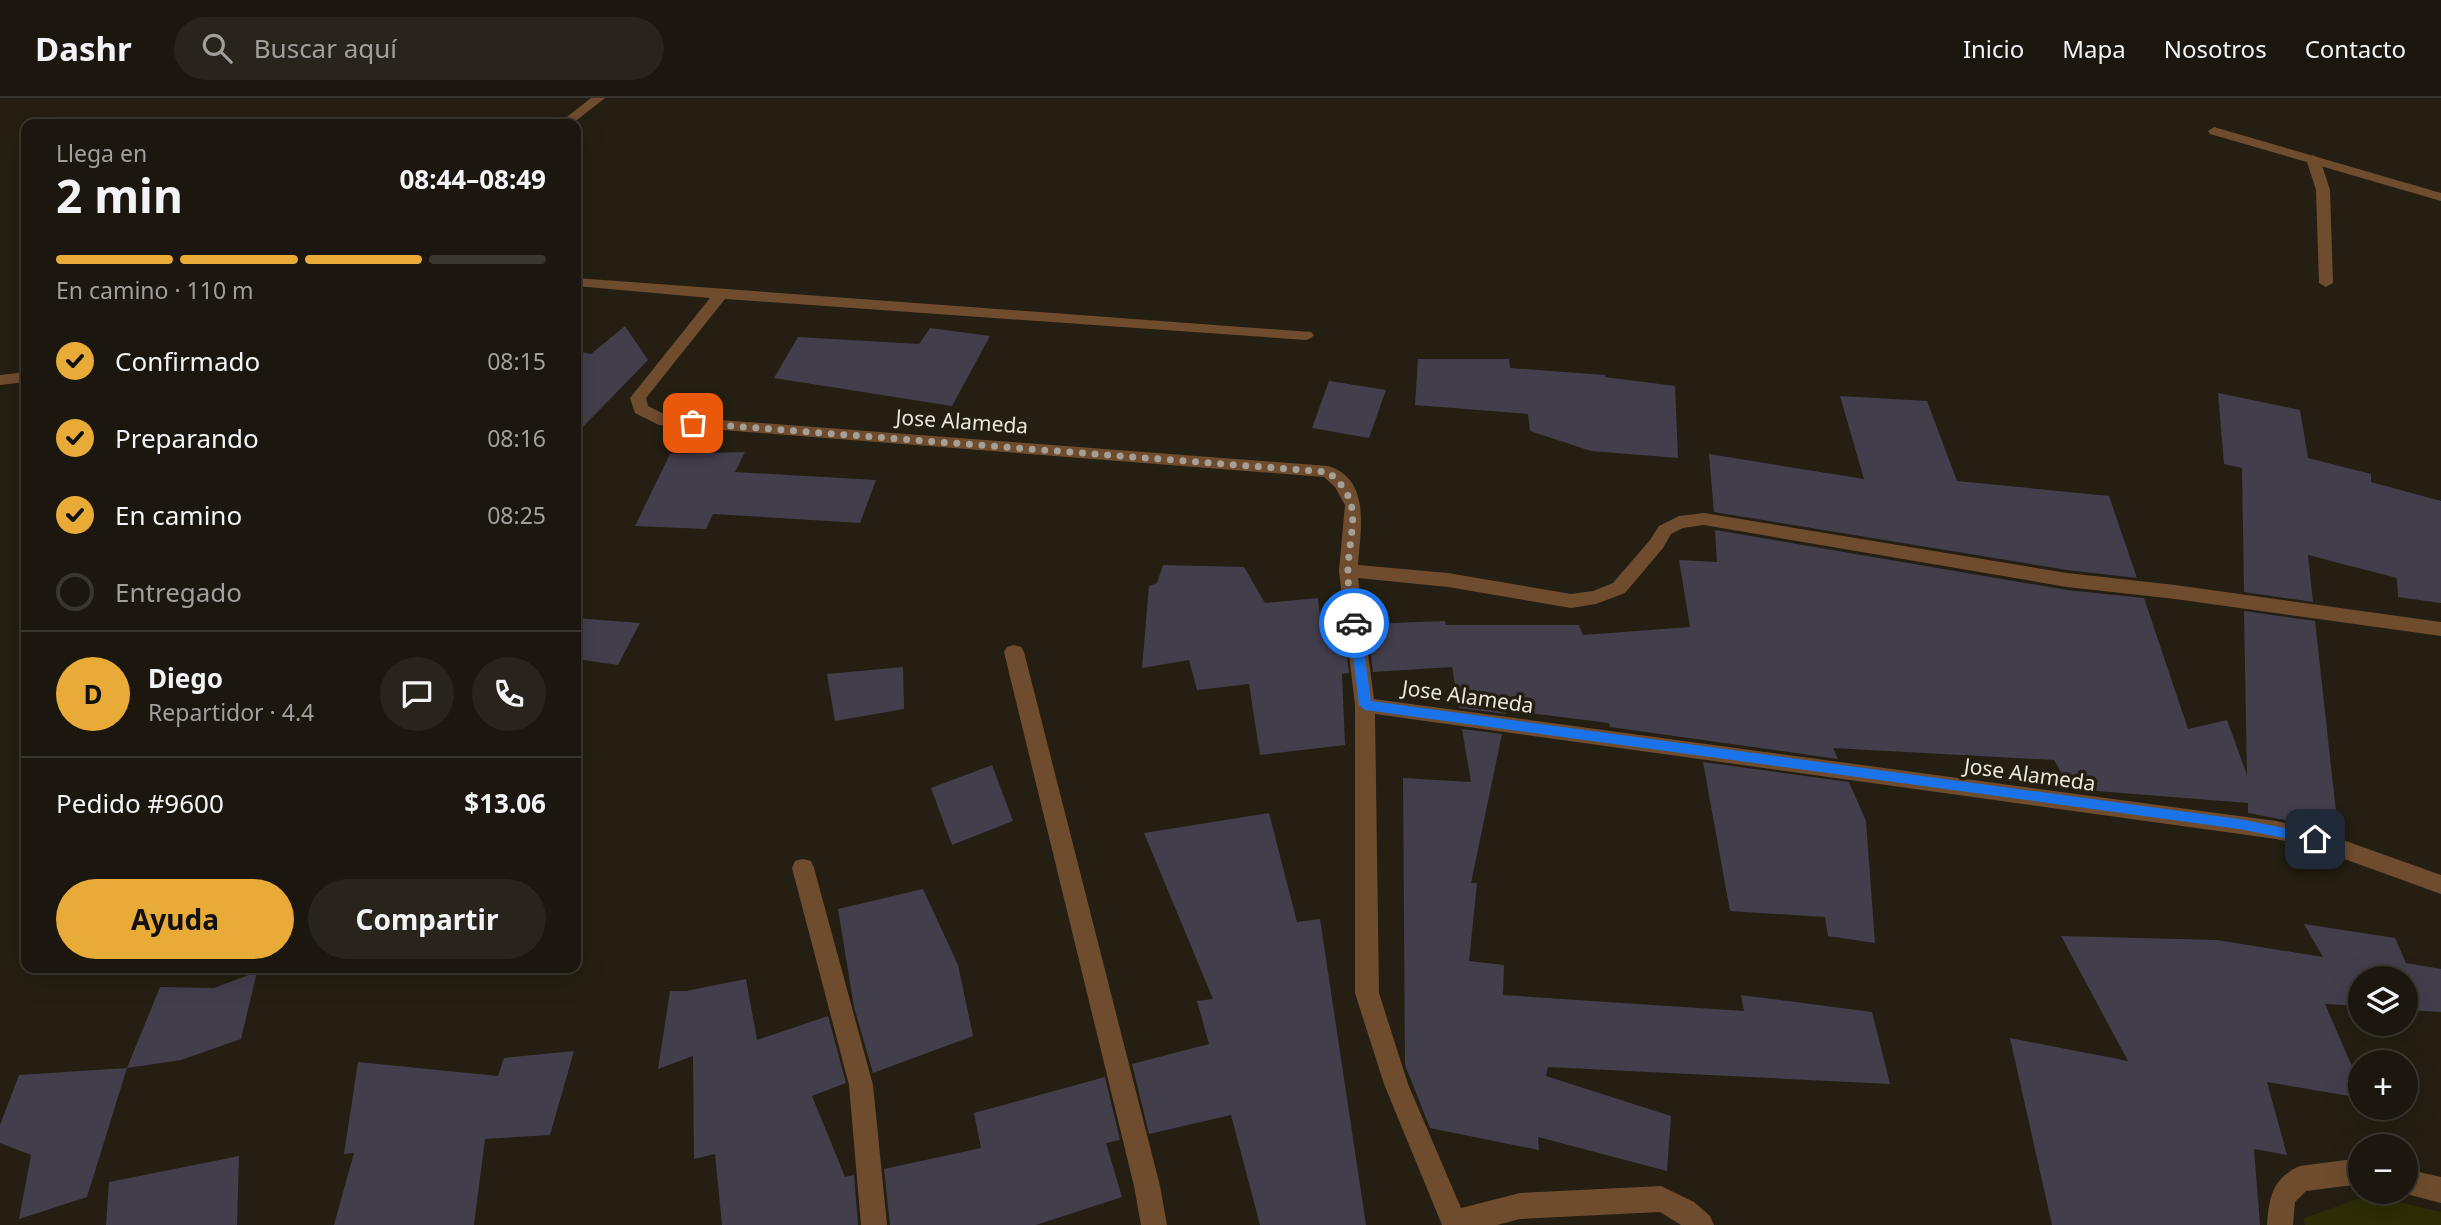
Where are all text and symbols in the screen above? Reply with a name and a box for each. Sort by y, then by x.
search box [174,17,664,80]
text: Dashr [35,26,132,71]
icon: search [198,29,236,67]
text: Buscar aquí [254,30,397,66]
text: Inicio [1963,32,2024,65]
text: Mapa [2062,32,2126,65]
text: Nosotros [2164,32,2267,65]
text: Contacto [2305,32,2406,65]
text: Llega en [56,137,147,169]
text: 08:44–08:49 [399,161,546,197]
text: 2 min [56,164,183,226]
text: En camino · 110 m [56,274,254,306]
icon: check [56,342,94,380]
text: Confirmado [115,343,260,379]
text: 08:15 [487,345,546,377]
pin [663,393,723,453]
street label: Jose Alameda [893,402,1029,440]
icon: bag [674,404,712,442]
icon: check [56,419,94,457]
text: Preparando [115,420,259,456]
text: 08:16 [487,422,546,454]
icon: check [56,496,94,534]
text: En camino [115,497,242,533]
text: 08:25 [487,499,546,531]
text: Entregado [115,574,242,610]
courier [1319,588,1389,658]
icon: car [1335,604,1373,642]
button: chat [380,657,454,731]
button: phone [472,657,546,731]
text: Diego [148,660,223,696]
street label: Jose Alameda [1398,673,1536,719]
text: D [83,676,103,712]
text: Repartidor · 4.4 [148,696,314,728]
street label: Jose Alameda [1960,751,2098,797]
text: Pedido #9600 [56,785,224,821]
text: $13.06 [464,785,546,821]
pin [2285,809,2345,869]
icon: home [2296,820,2334,858]
button: Ayuda [56,879,294,959]
button: Compartir [308,879,546,959]
map controls [2348,966,2418,1204]
button: layers [2348,966,2418,1036]
button: + [2348,1050,2418,1120]
button: − [2348,1134,2418,1204]

